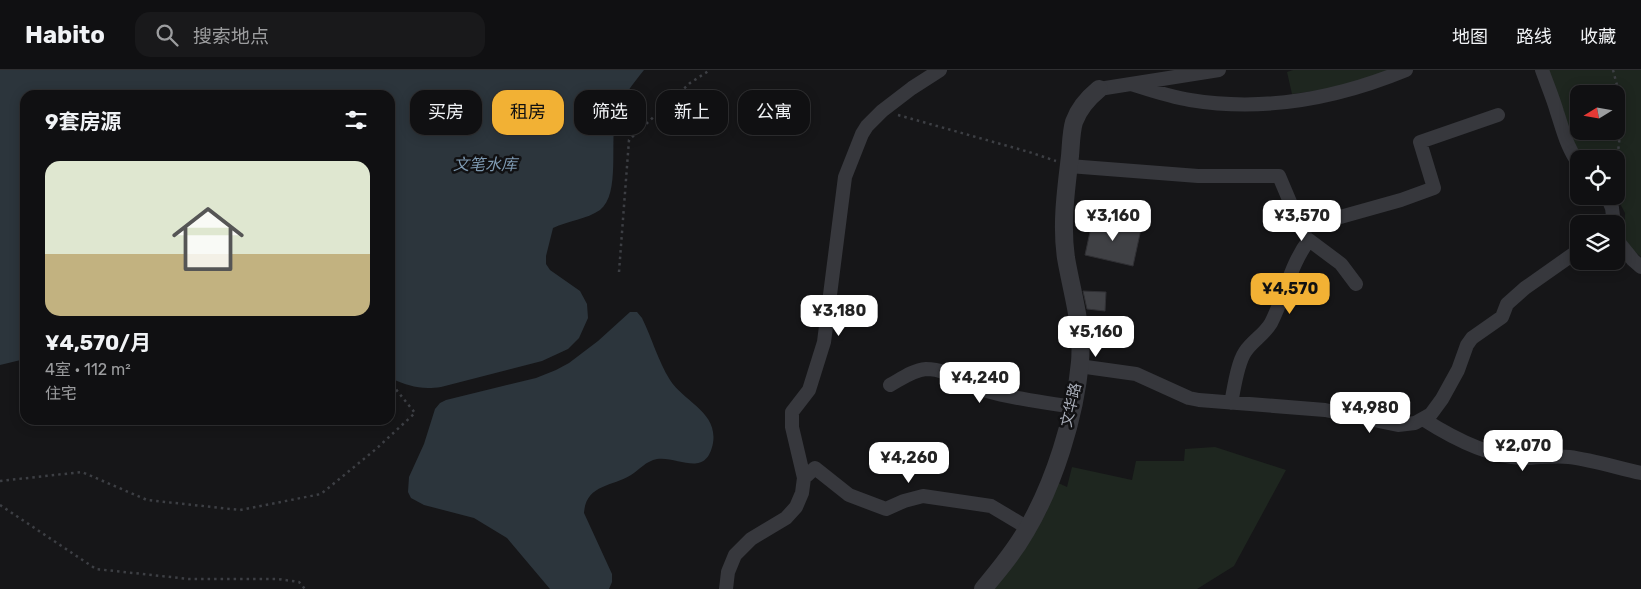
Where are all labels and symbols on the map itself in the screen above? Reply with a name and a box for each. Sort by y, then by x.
north arrow [1570,85,1625,140]
water label: 文笔水库 [453,155,520,174]
pin: ¥3,160 [1072,200,1154,242]
pin: ¥3,570 [1261,200,1343,242]
pin: ¥4,570 [1249,272,1331,315]
pin: ¥3,180 [798,294,880,337]
pin: ¥5,160 [1055,316,1137,358]
pin: ¥4,240 [939,362,1021,404]
street label: 文华路 [1057,381,1085,429]
pin: ¥4,980 [1329,392,1411,434]
pin: ¥2,070 [1482,430,1564,472]
pin: ¥4,260 [868,442,950,484]

